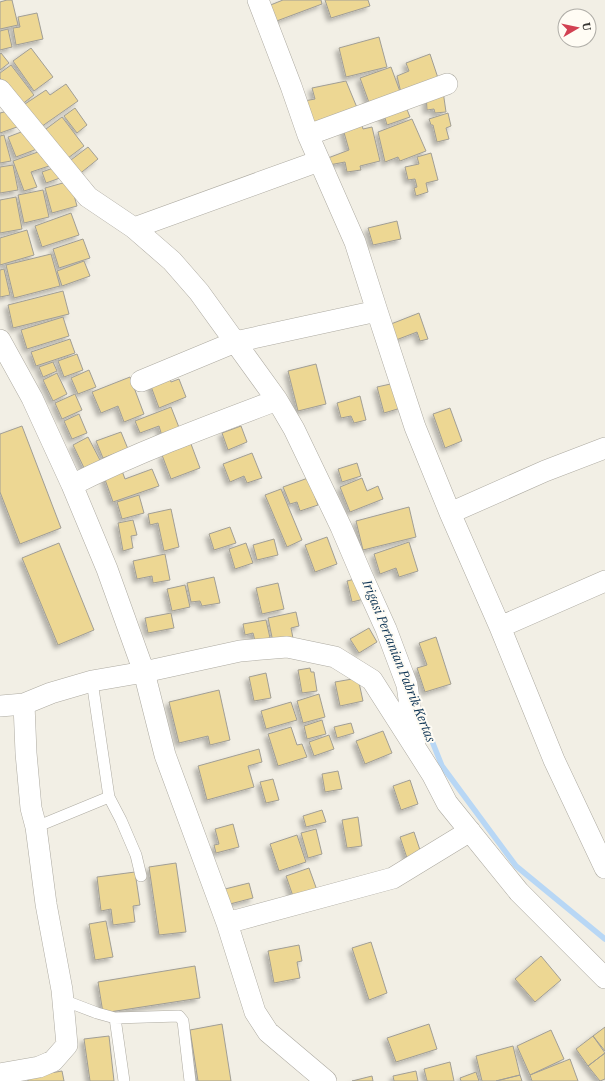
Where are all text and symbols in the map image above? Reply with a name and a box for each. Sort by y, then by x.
north arrow [557,8,597,48]
text: U [579,21,595,32]
water label: Irigasi Pertanian Pabrik Kertas [358,576,439,745]

